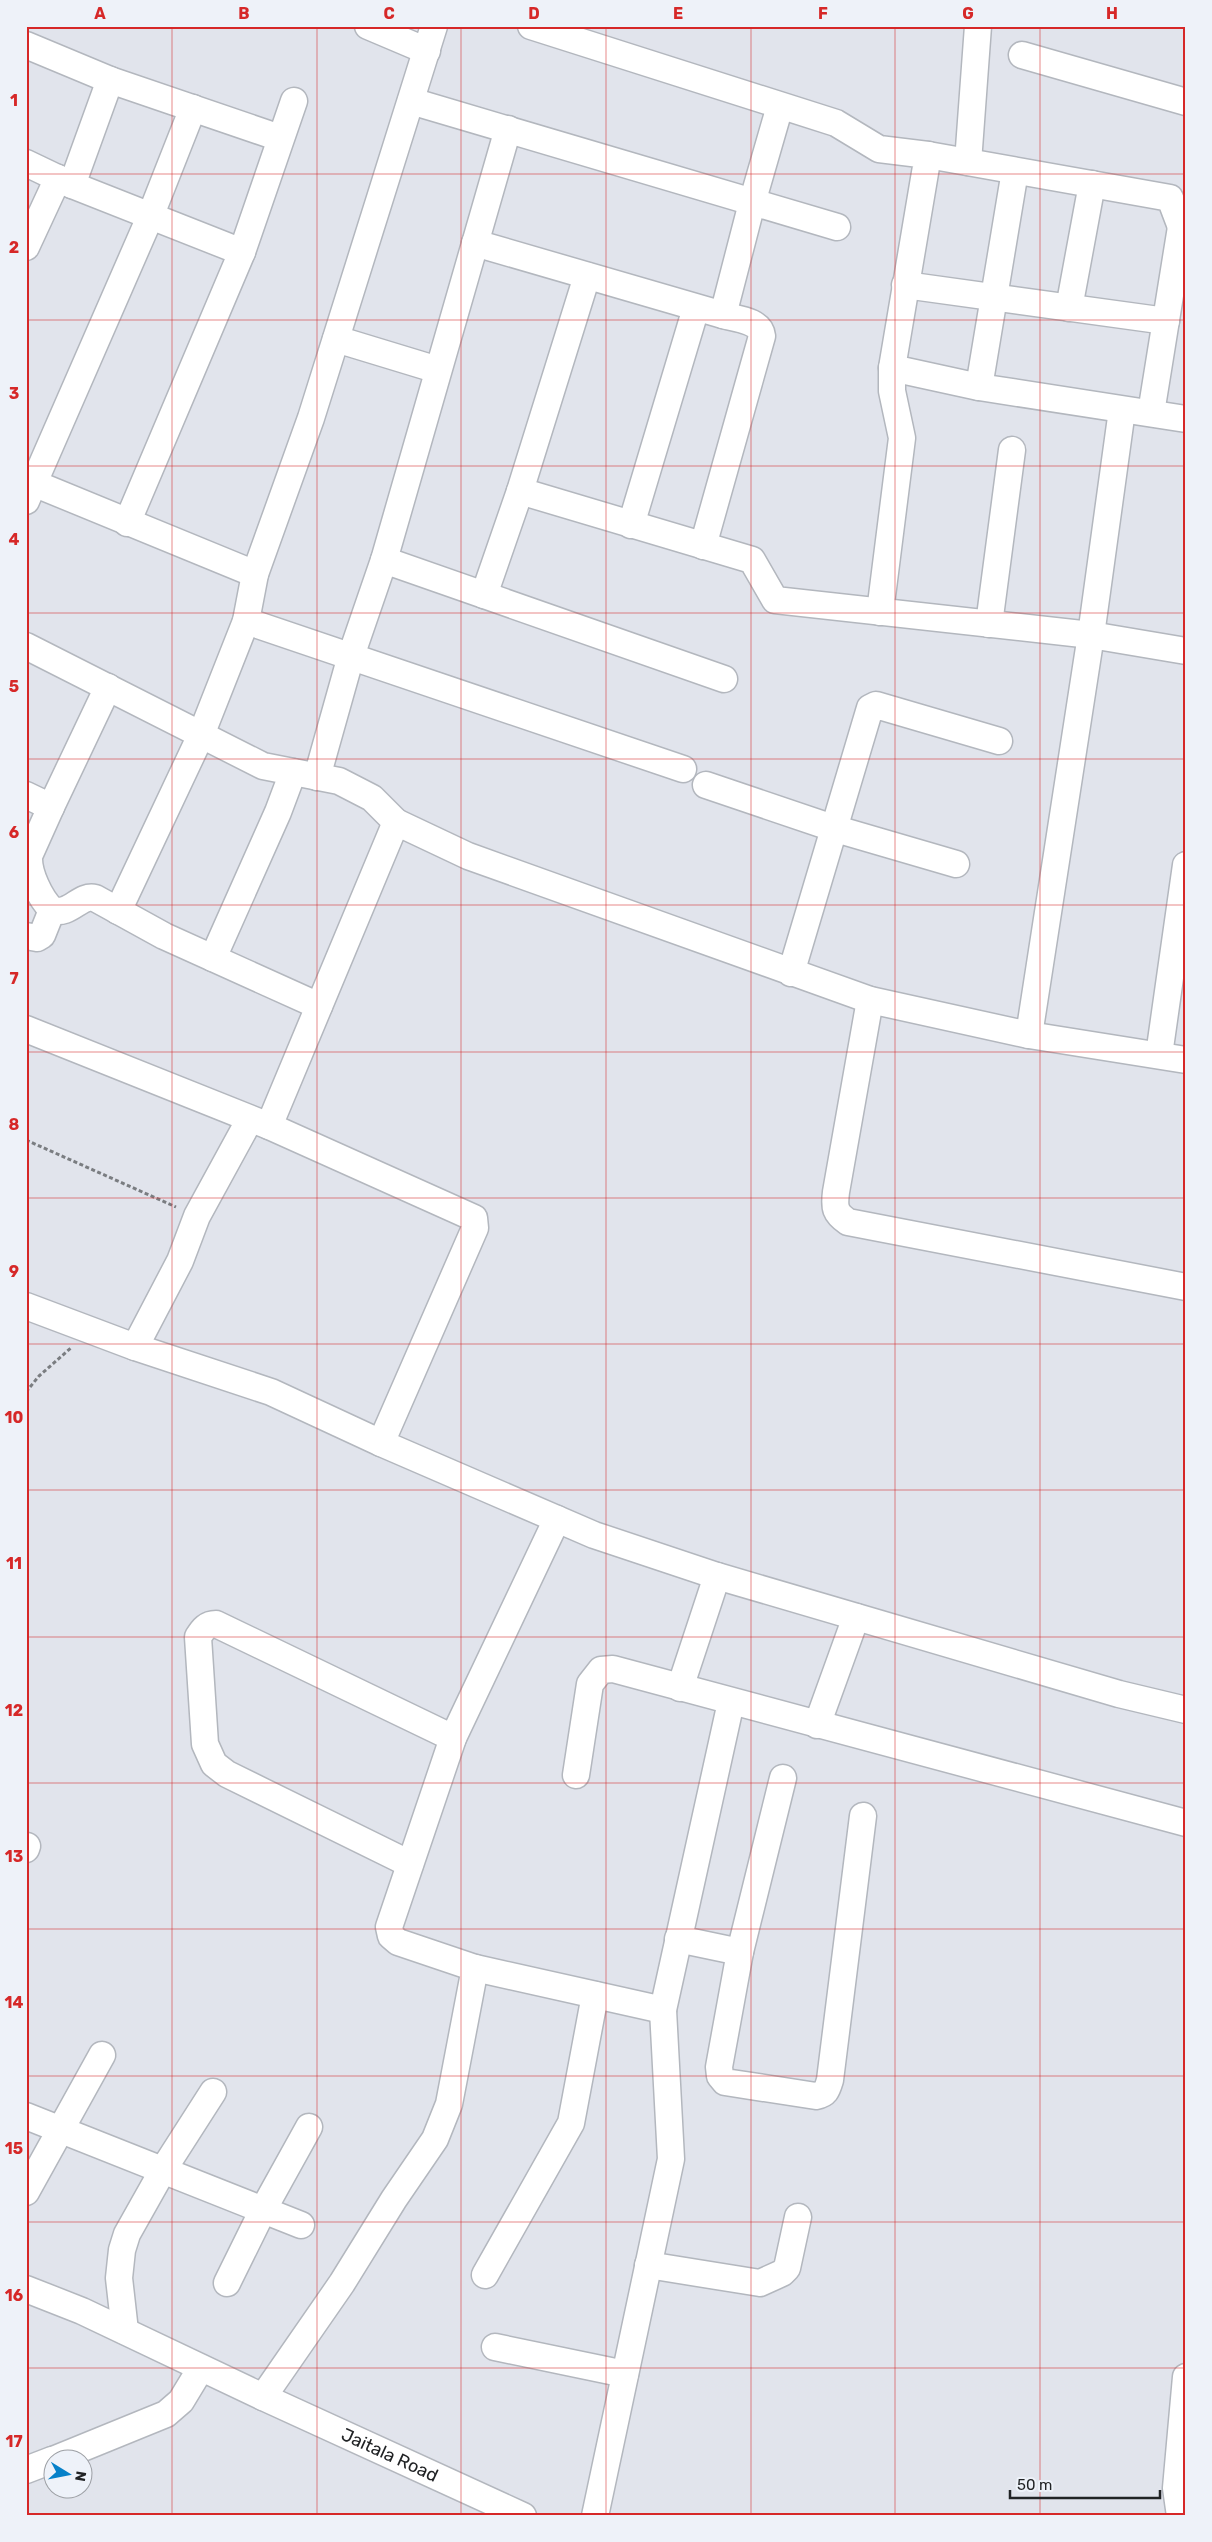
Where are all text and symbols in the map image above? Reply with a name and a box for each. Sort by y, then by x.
text: A [94,4,106,23]
text: B [238,4,250,23]
text: C [383,4,395,23]
text: D [528,4,540,23]
text: E [673,4,683,23]
text: F [818,4,828,23]
text: G [962,4,974,23]
text: H [1106,4,1118,23]
text: 1 [10,91,18,110]
text: 2 [9,238,19,257]
text: 3 [9,384,19,403]
text: 4 [9,530,20,549]
text: 5 [9,677,19,696]
text: 6 [9,823,19,842]
text: 7 [9,969,19,988]
text: 8 [9,1115,20,1134]
text: 9 [9,1262,19,1281]
text: 10 [5,1408,24,1427]
text: 11 [6,1554,22,1573]
text: 12 [5,1701,23,1720]
text: 13 [5,1847,23,1866]
text: 14 [5,1993,24,2012]
text: 15 [5,2139,23,2158]
text: 16 [5,2286,23,2305]
street label: Jaitala Road [338,2423,442,2487]
text: 17 [5,2432,23,2451]
north arrow [42,2450,92,2500]
scale bar [1010,2467,1160,2499]
text: N [71,2470,90,2483]
text: 50 m [1017,2476,1052,2494]

